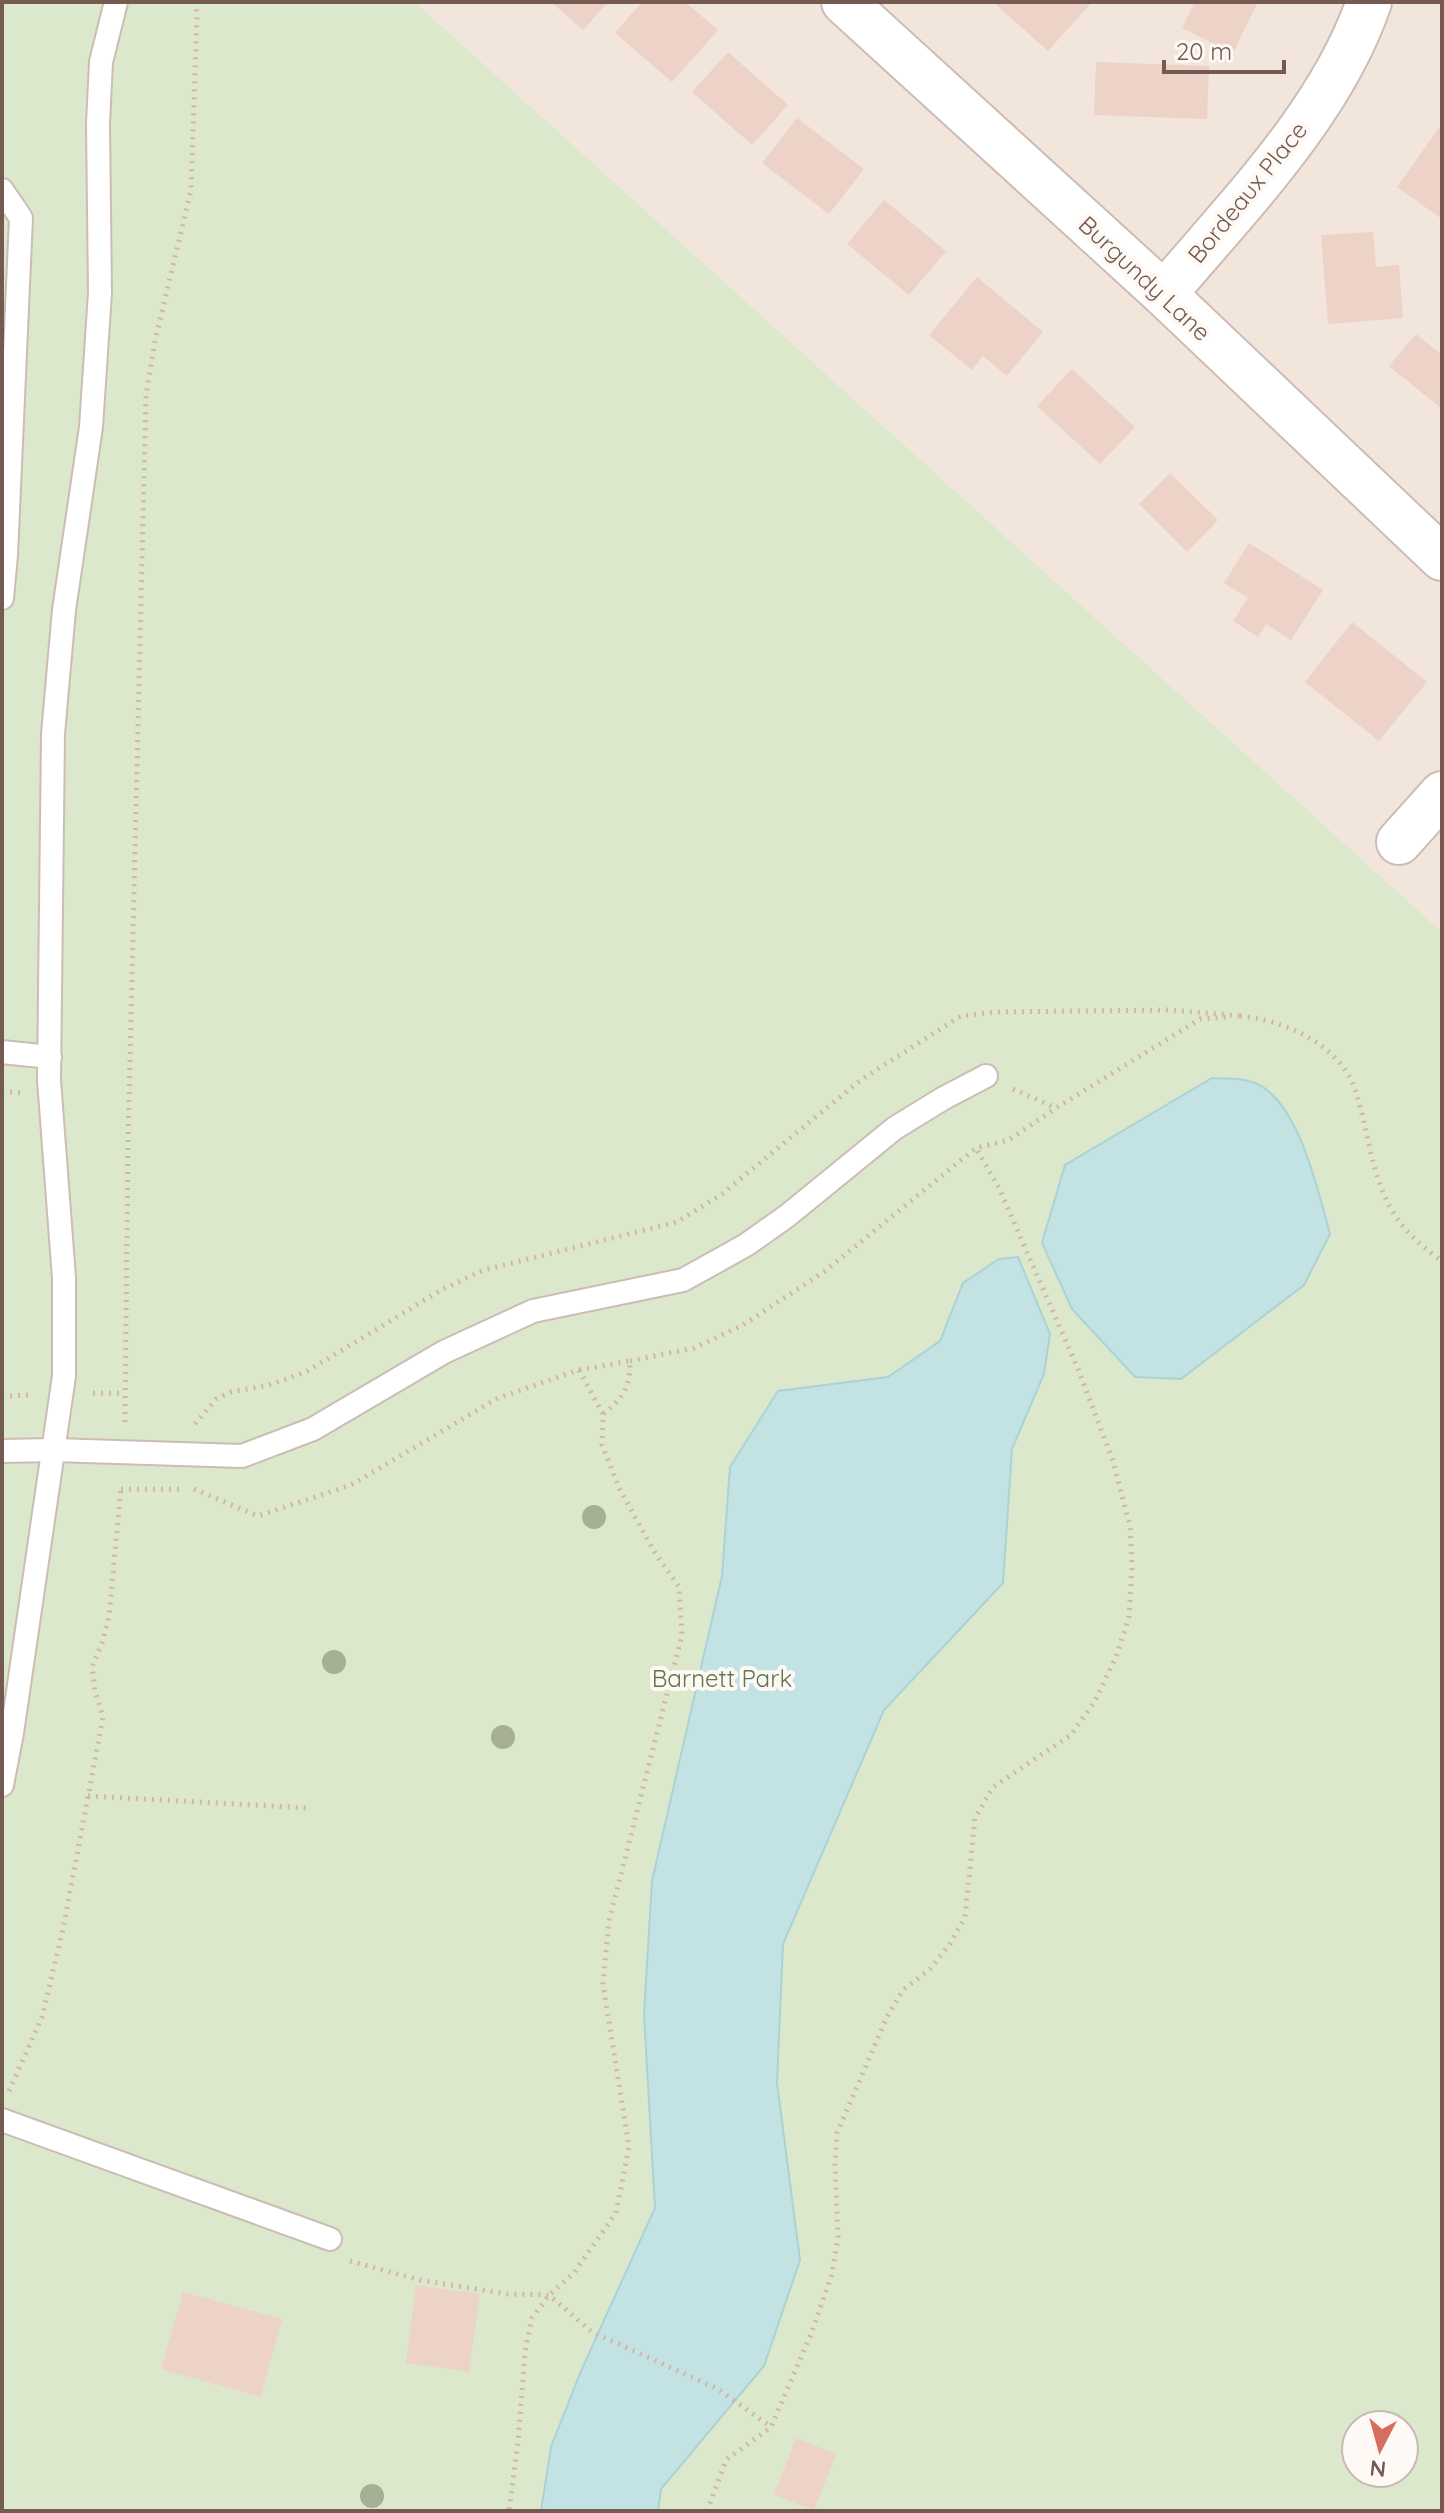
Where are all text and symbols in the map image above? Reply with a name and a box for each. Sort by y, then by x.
scale bar [1164,24,1284,74]
text: 20 m [1176,36,1232,66]
street label: Bordeaux Place [1181,115,1313,269]
street label: Burgundy Lane [1073,209,1217,347]
park label: Barnett Park [652,1663,792,1693]
north arrow [1340,2409,1420,2489]
text: N [1368,2454,1387,2484]

